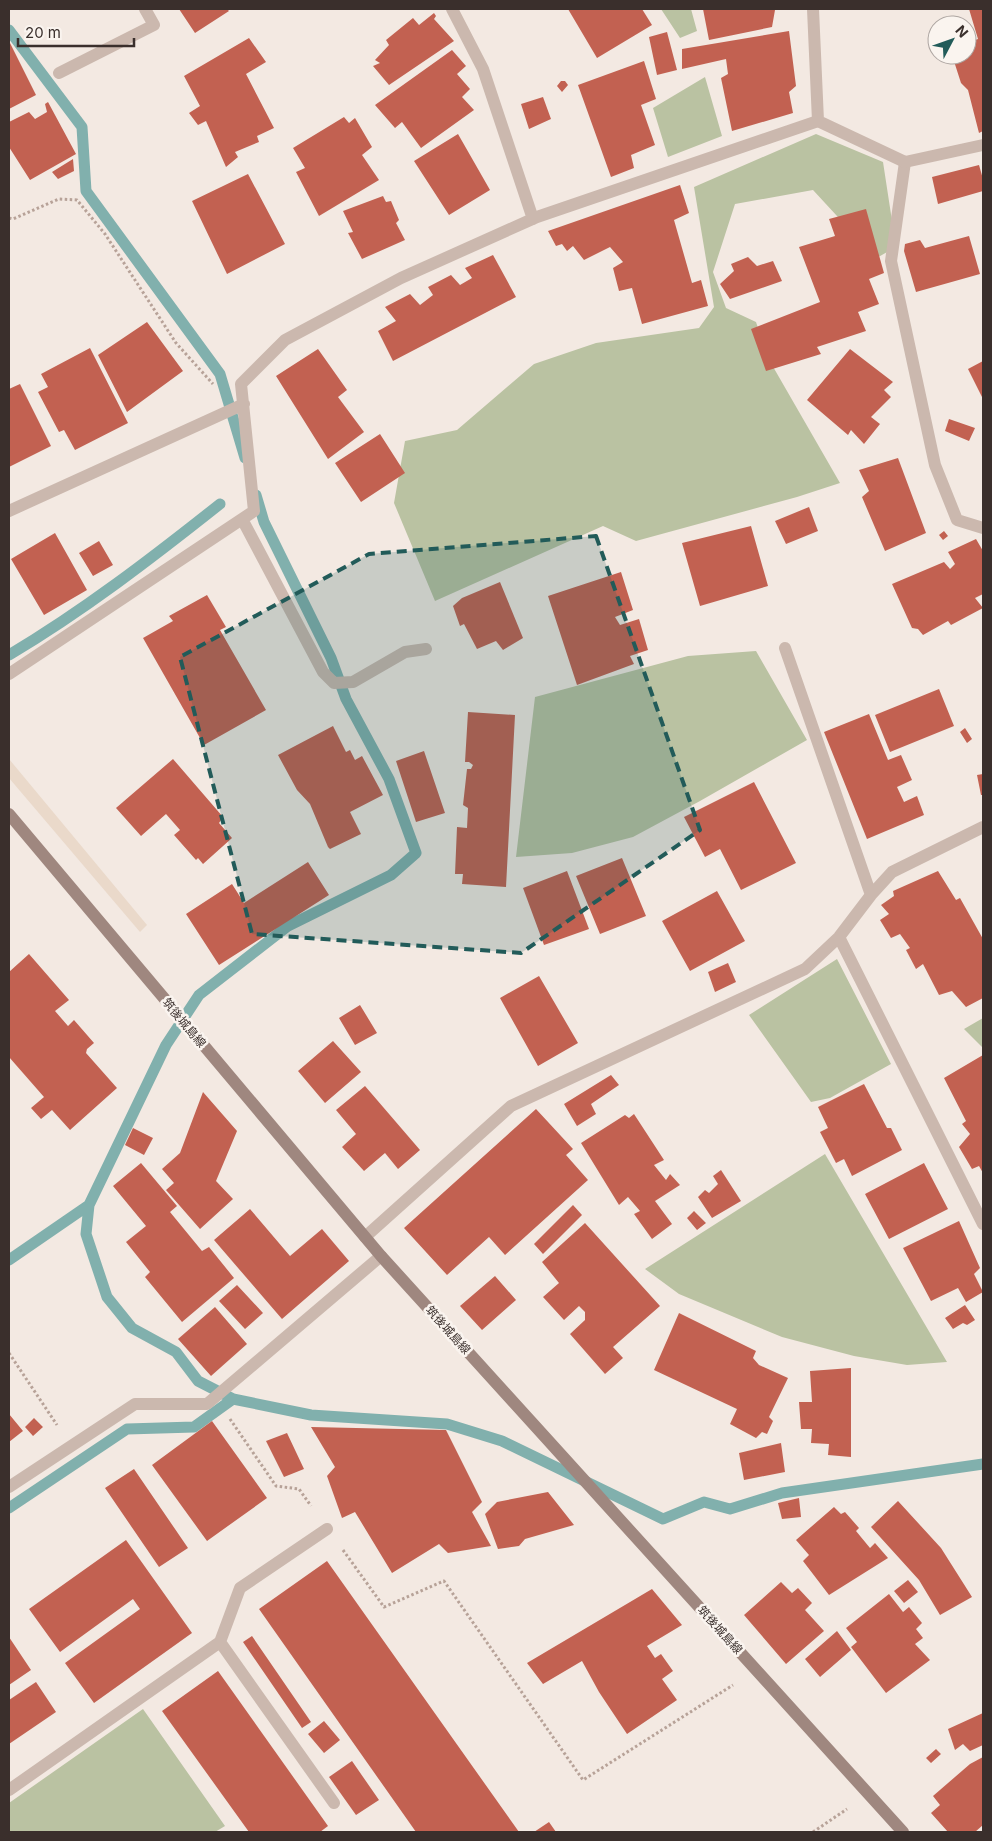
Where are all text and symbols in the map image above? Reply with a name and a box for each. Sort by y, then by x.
scale bar [18,15,134,47]
north arrow [927,15,977,65]
text: N [952,22,972,41]
text: 20 m [25,23,61,42]
street label: 筑後城島線 [159,995,209,1050]
street label: 筑後城島線 [423,1302,474,1357]
street label: 筑後城島線 [695,1602,746,1657]

